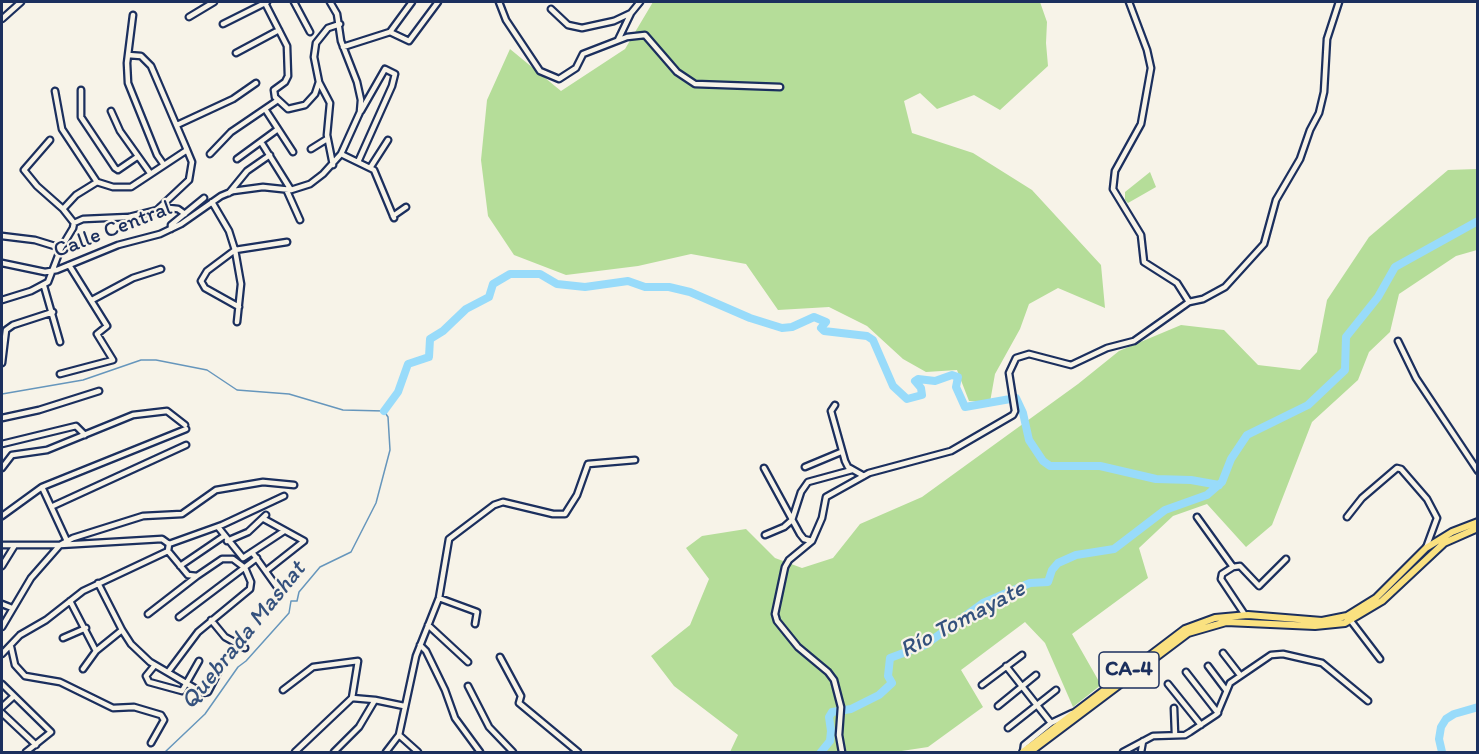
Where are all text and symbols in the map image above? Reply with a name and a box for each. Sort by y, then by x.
street label: Calle Central [50,195,176,265]
water label: Quebrada Mashat [175,556,313,716]
water label: Río Tomayate [895,575,1031,665]
road number: CA-4 [1099,652,1159,688]

